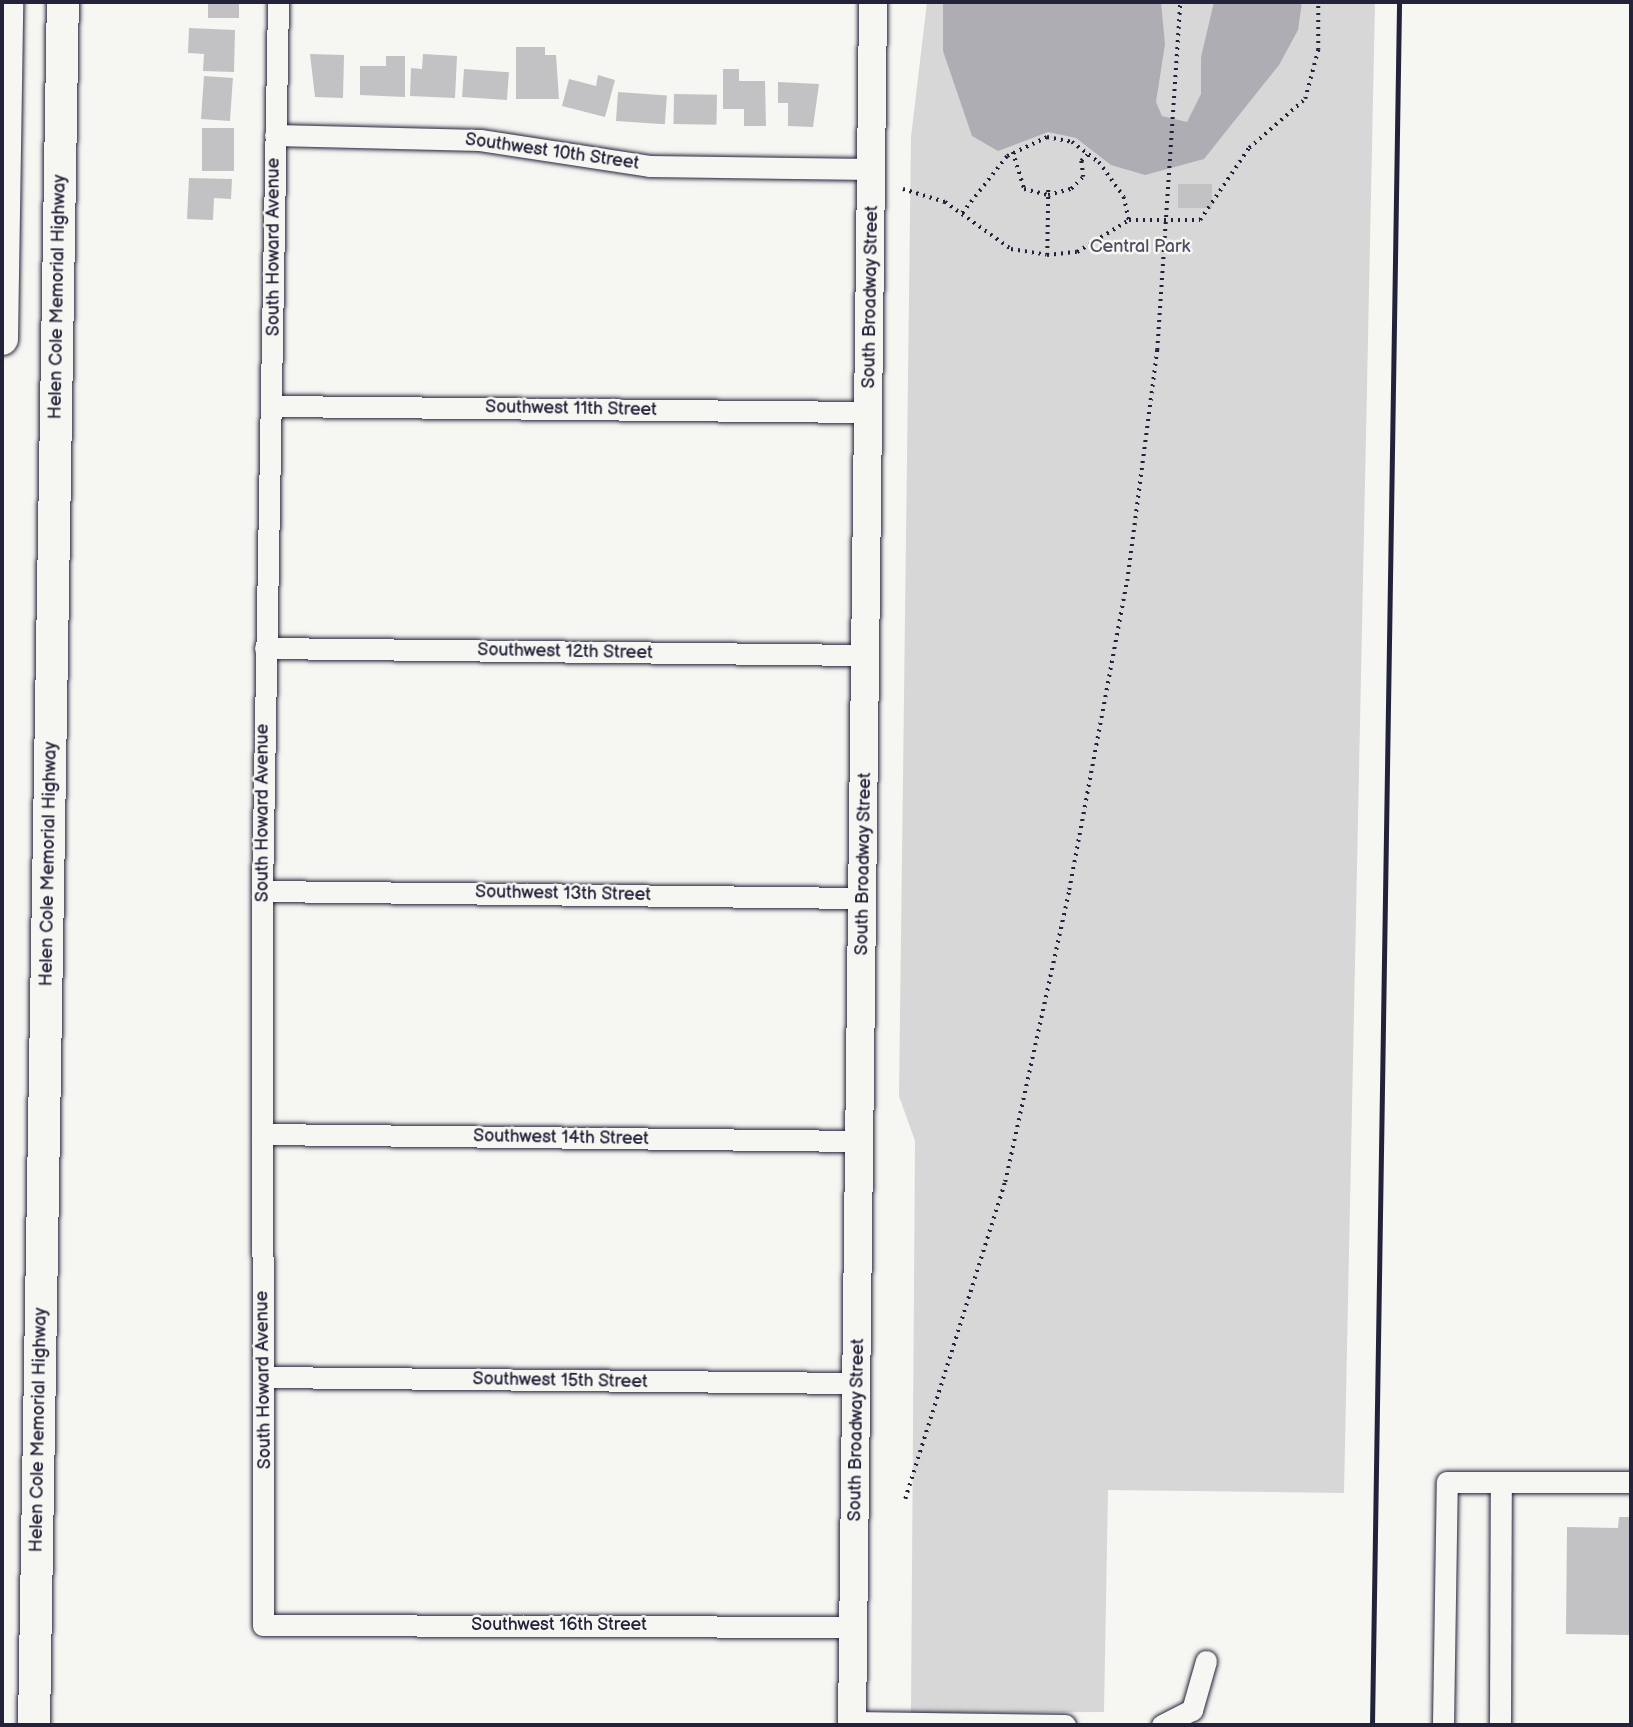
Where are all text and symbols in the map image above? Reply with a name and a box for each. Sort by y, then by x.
street label: Southwest 10th Street [464,129,640,175]
street label: South Howard Avenue [263,158,285,336]
street label: Helen Cole Memorial Highway [45,174,71,420]
street label: South Broadway Street [859,205,883,389]
park label: Central Park [1090,236,1190,258]
street label: Southwest 11th Street [485,397,657,421]
street label: Southwest 12th Street [477,640,653,664]
street label: South Howard Avenue [252,724,274,902]
street label: Helen Cole Memorial Highway [36,741,62,987]
street label: South Broadway Street [852,772,876,956]
street label: Southwest 13th Street [475,882,651,906]
street label: Southwest 14th Street [473,1126,649,1150]
street label: South Howard Avenue [252,1291,276,1469]
street label: Helen Cole Memorial Highway [26,1307,52,1553]
street label: South Broadway Street [845,1338,869,1522]
street label: Southwest 15th Street [472,1369,648,1393]
street label: Southwest 16th Street [471,1614,647,1636]

